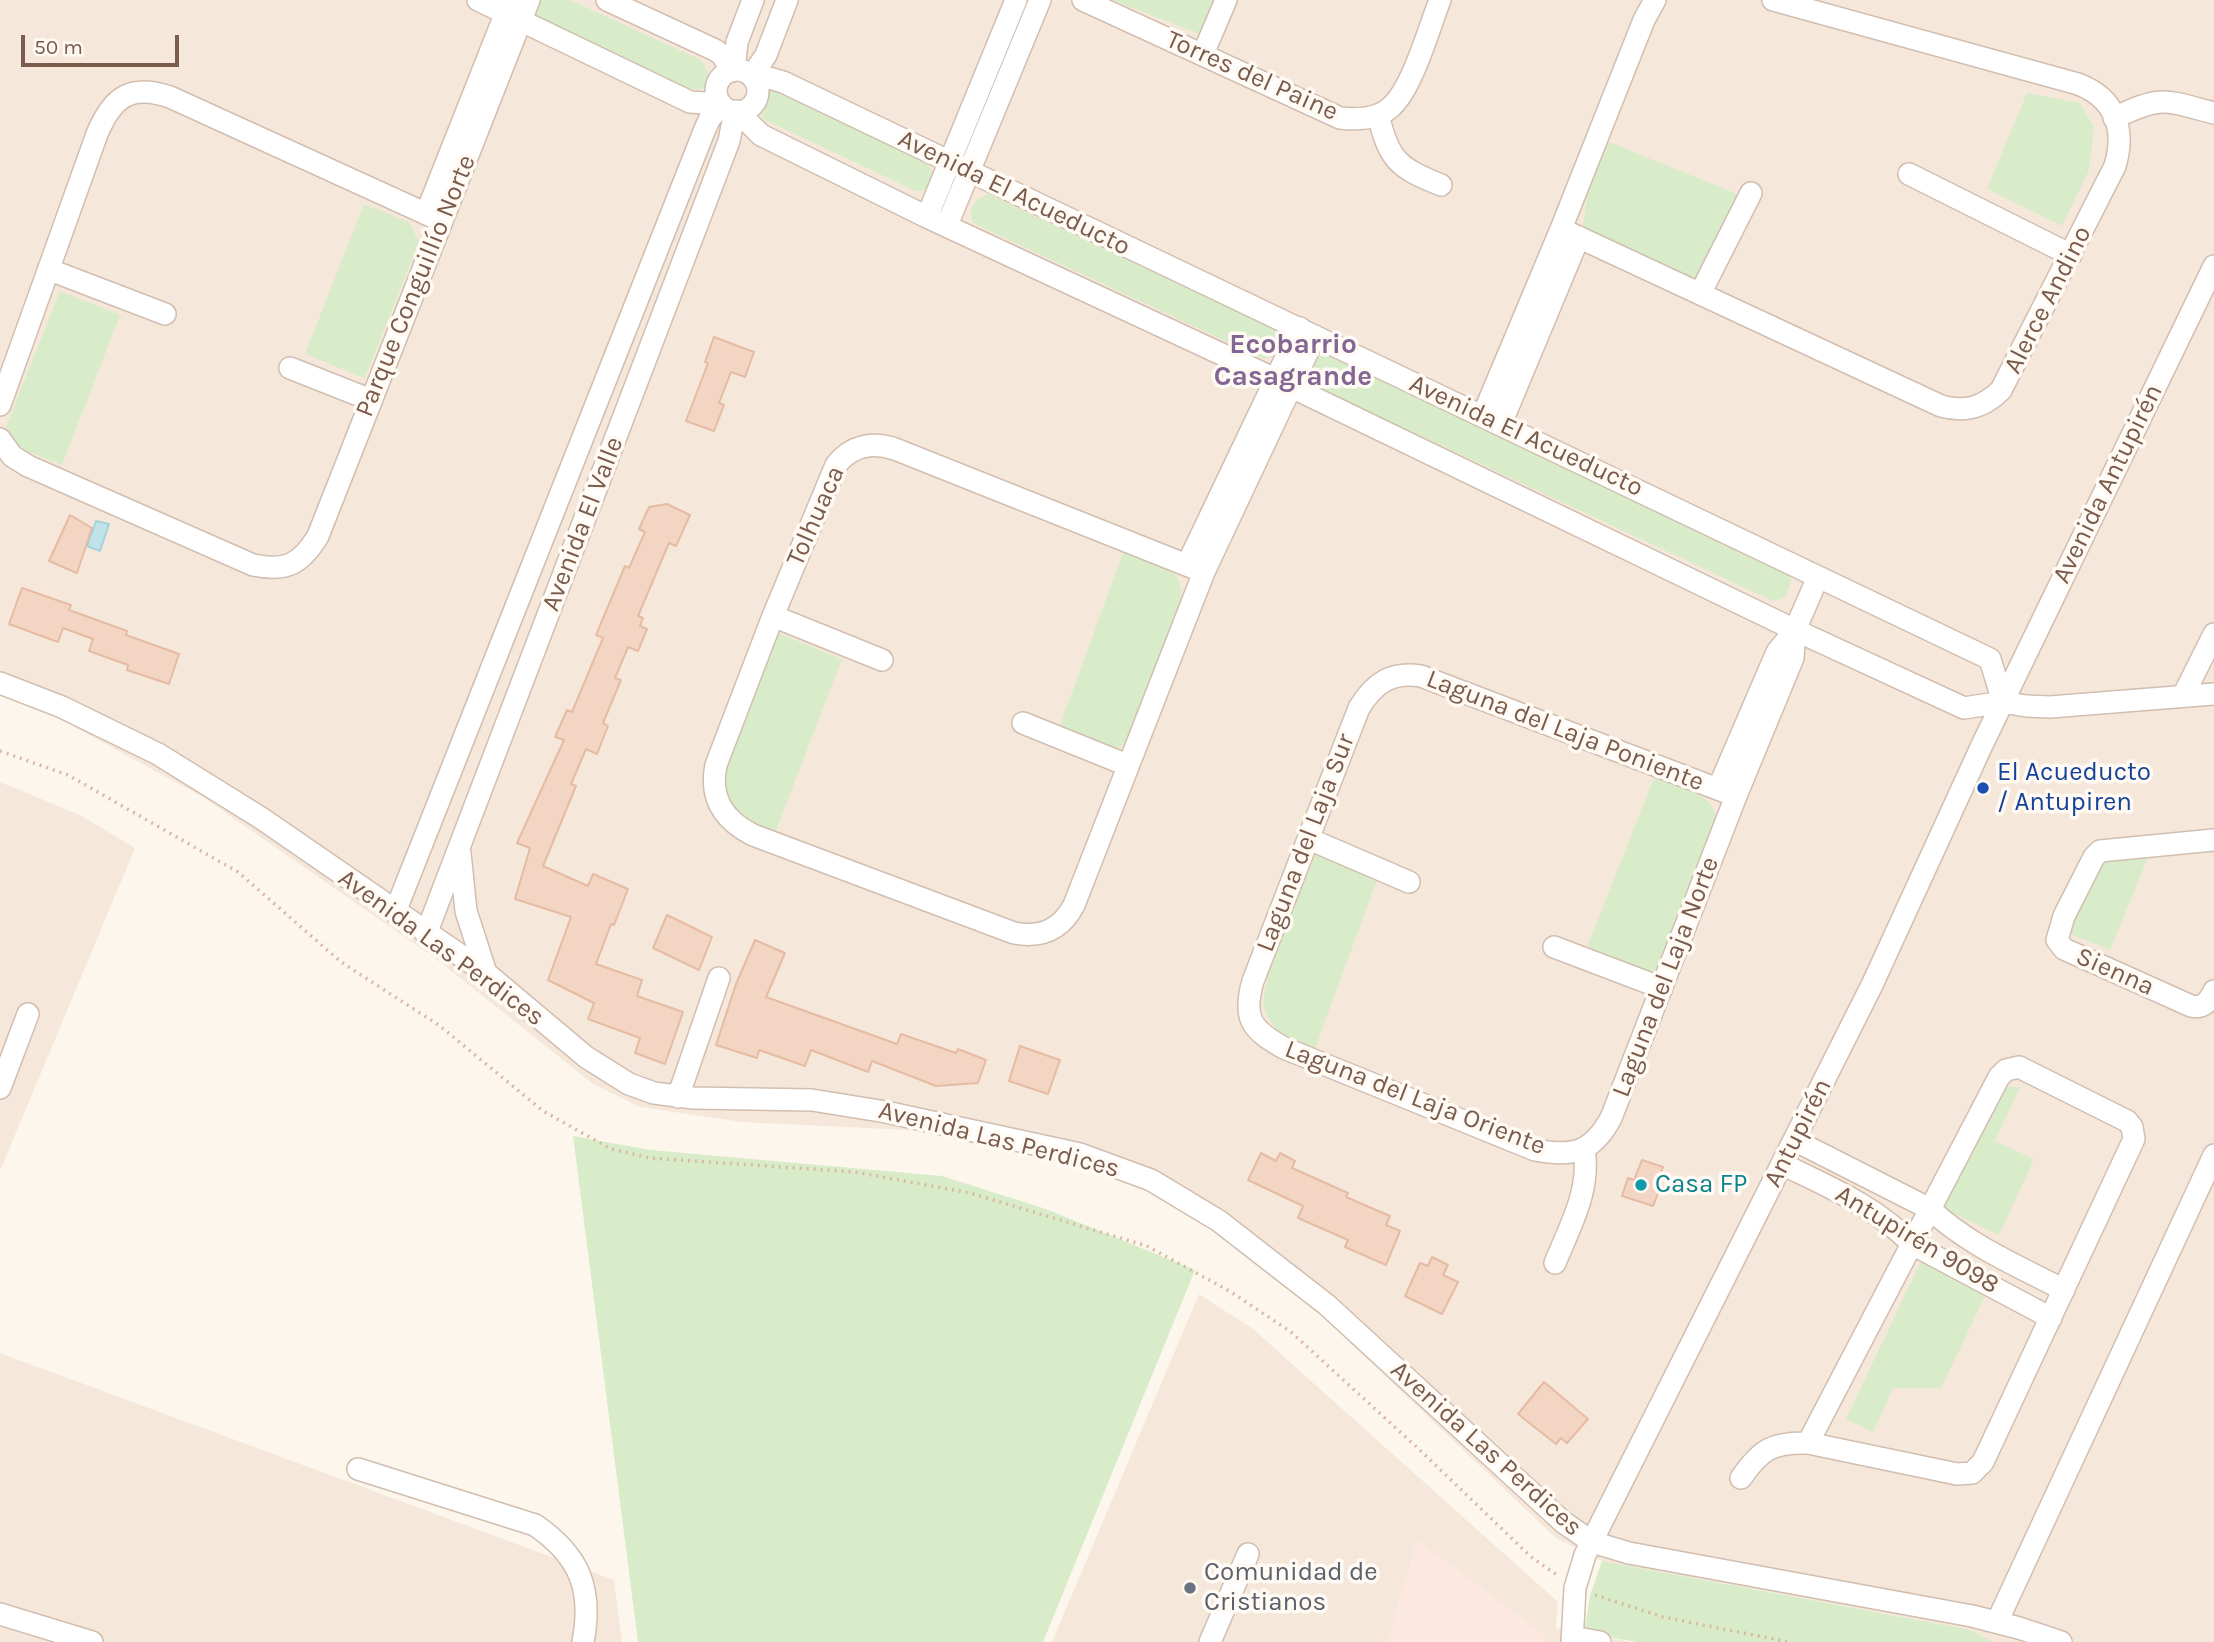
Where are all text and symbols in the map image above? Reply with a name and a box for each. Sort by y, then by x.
scale bar [24,21,182,65]
street label: Torres del Paine [1161,24,1343,128]
text: 50 m [34,35,83,59]
street label: Avenida El Acueducto [893,123,1135,263]
street label: Parque Conguillío Norte [349,150,483,422]
street label: Alerce Andino [1997,221,2099,379]
district label: Ecobarrio Casagrande [1214,328,1372,394]
street label: Avenida El Acueducto [1404,368,1648,504]
street label: Avenida Antupirén [2046,379,2170,589]
street label: Avenida El Valle [535,432,631,616]
street label: Tolhuaca [780,461,852,571]
street label: Laguna del Laja Poniente [1422,664,1708,798]
street label: Laguna del Laja Sur [1250,729,1362,957]
place label: El Acueducto / Antupiren [1997,757,2151,818]
marker: El Acueducto / Antupiren [1975,780,1991,796]
street label: Laguna del Laja Norte [1606,852,1726,1102]
street label: Avenida Las Perdices [332,863,550,1033]
street label: Sienna [2071,941,2159,1003]
street label: Laguna del Laja Oriente [1280,1034,1550,1162]
street label: Antupirén [1757,1074,1839,1192]
street label: Avenida Las Perdices [875,1095,1123,1185]
place label: Casa FP [1655,1169,1747,1201]
marker: Casa FP [1633,1177,1649,1193]
street label: Antupirén 9098 [1830,1179,2004,1301]
street label: Avenida Las Perdices [1384,1355,1588,1543]
place label: Comunidad de Cristianos [1204,1557,1378,1618]
marker: Comunidad de Cristianos [1182,1580,1198,1596]

